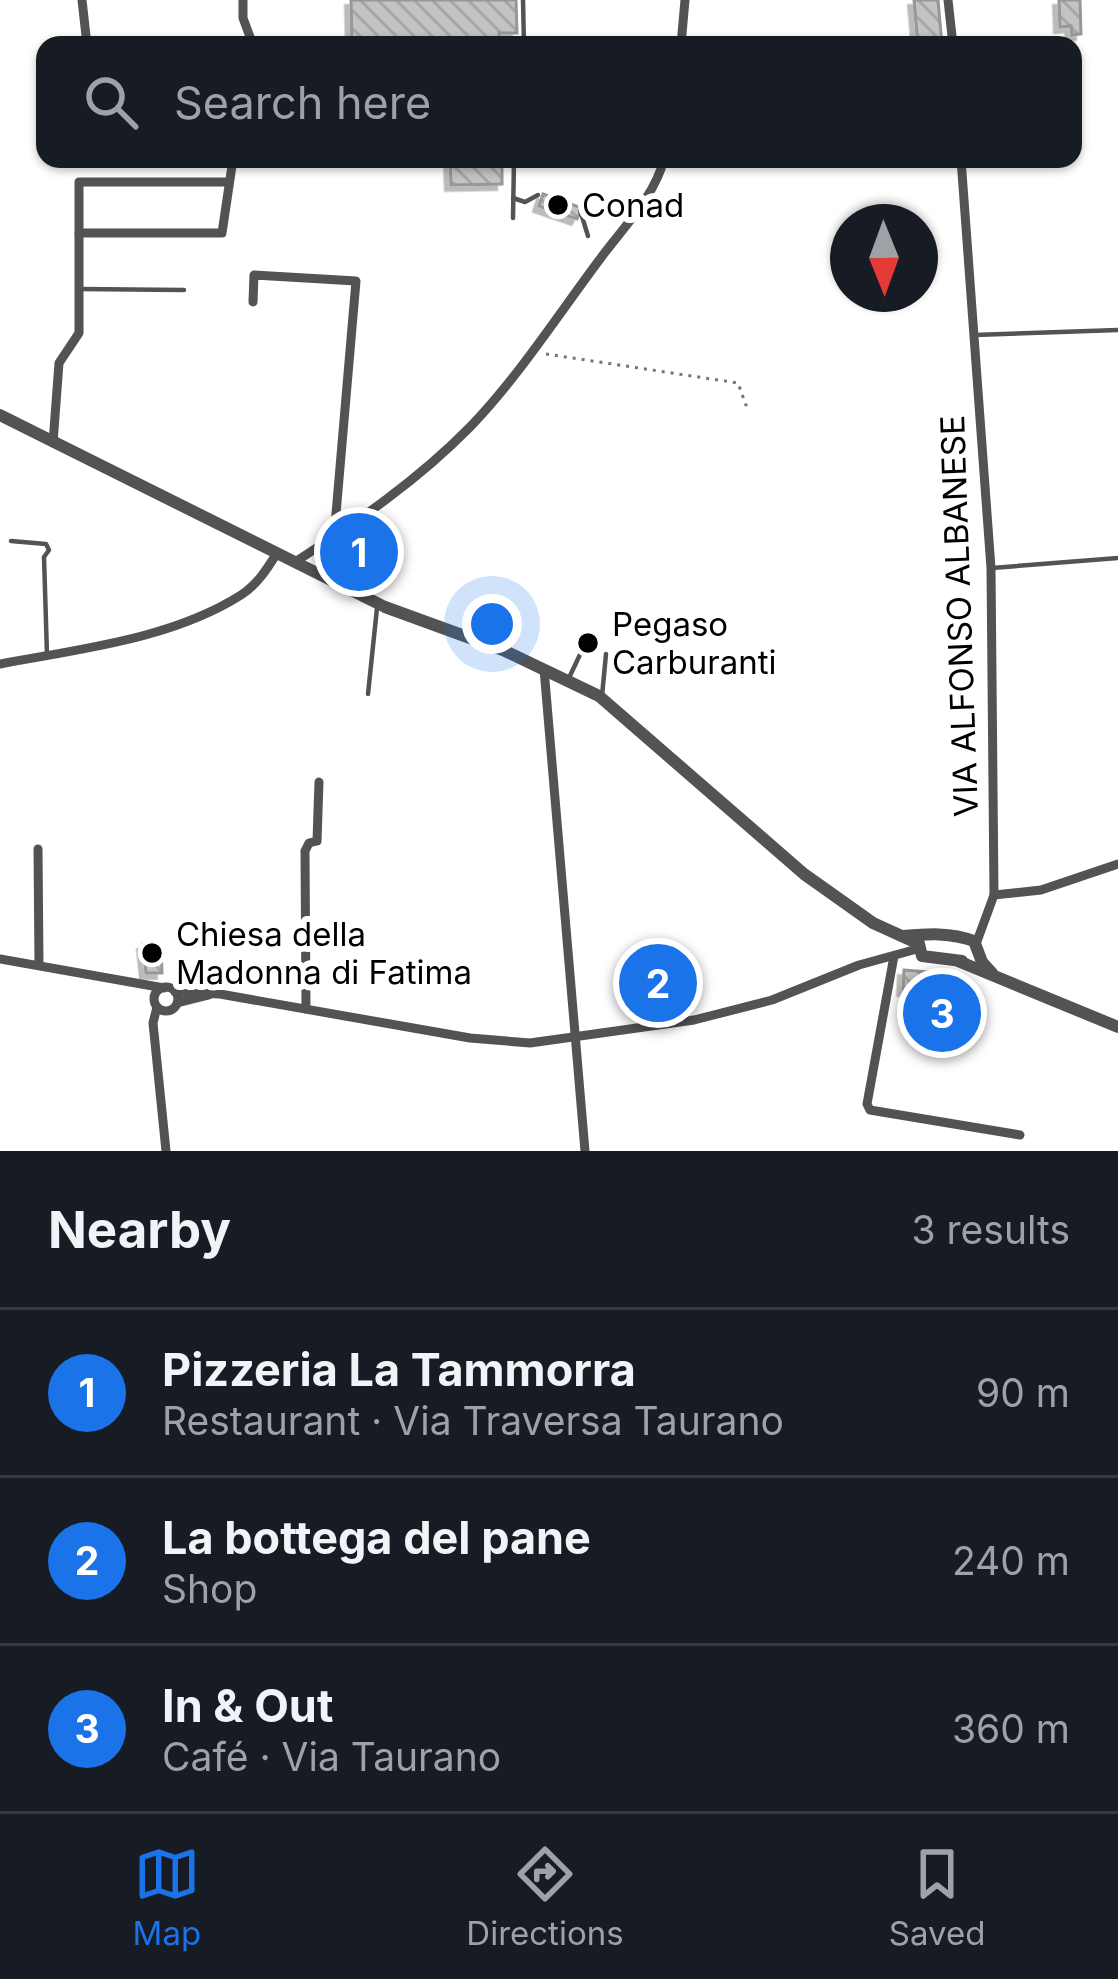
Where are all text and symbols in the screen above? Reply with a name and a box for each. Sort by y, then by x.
search box [36,36,1082,168]
icon: search [78,69,144,135]
text: Search here [174,75,431,130]
place label: Conad [582,185,684,225]
marker: Conad [545,192,571,218]
north arrow [830,204,938,312]
street label: VIA ALFONSO ALBANESE [932,414,986,818]
pin: 1 [320,507,398,597]
your location [462,594,522,654]
place label: Pegaso Carburanti [612,604,777,682]
marker: Pegaso Carburanti [575,630,601,656]
place label: Chiesa della Madonna di Fatima [176,914,472,992]
pin: 2 [619,938,697,1028]
marker: Chiesa della Madonna di Fatima [139,940,165,966]
pin: 3 [903,968,981,1058]
text: Nearby [48,1199,231,1260]
text: 3 results [912,1206,1070,1253]
text: Pizzeria La Tammorra [162,1342,636,1397]
text: 1 [79,1369,95,1416]
text: 90 m [976,1369,1070,1416]
text: Restaurant · Via Traversa Taurano [162,1397,784,1444]
text: La bottega del pane [162,1510,591,1565]
text: 2 [75,1537,99,1584]
text: 240 m [952,1537,1070,1584]
text: Shop [162,1565,257,1612]
text: In & Out [162,1678,333,1733]
text: 3 [74,1705,100,1752]
text: 360 m [952,1705,1070,1752]
text: Café · Via Taurano [162,1733,501,1780]
tab: Map [133,1841,201,1953]
tab: Directions [466,1841,624,1953]
tab: Saved [889,1841,985,1953]

